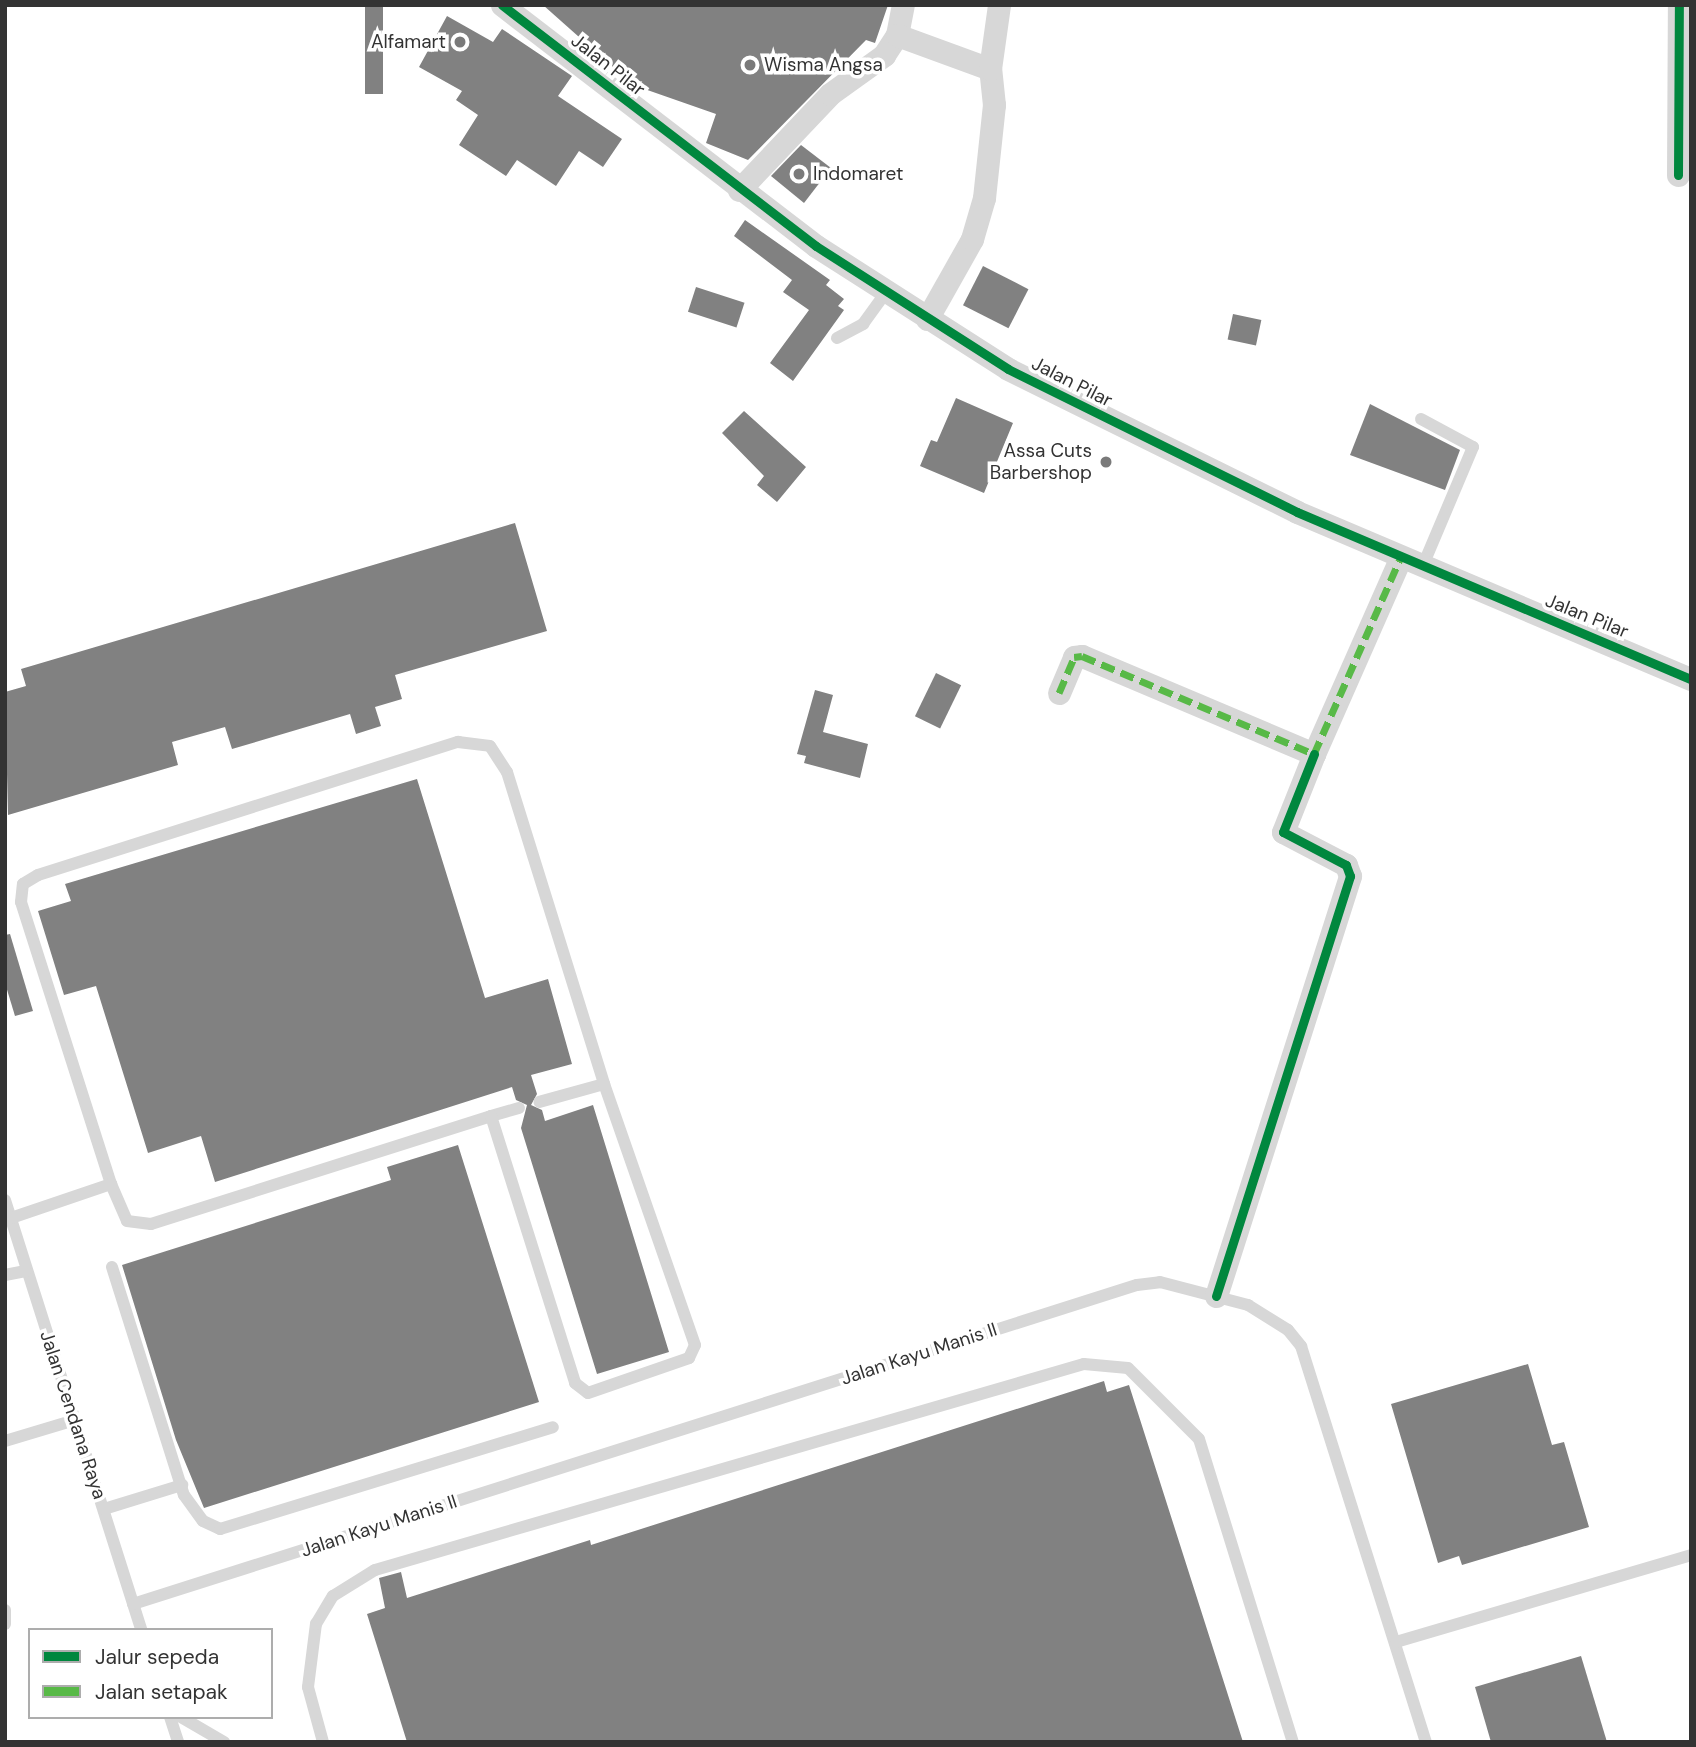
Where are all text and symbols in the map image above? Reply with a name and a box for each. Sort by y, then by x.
street label: Jalan Pilar [566,29,650,101]
place label: Alfamart [371,31,446,53]
marker: Alfamart [452,34,468,50]
place label: Wisma Angsa [764,54,883,76]
marker: Wisma Angsa [742,57,758,73]
place label: Indomaret [813,163,903,185]
marker: Indomaret [791,166,807,182]
street label: Jalan Pilar [1028,352,1116,412]
place label: Assa Cuts Barbershop [990,440,1092,484]
marker: Assa Cuts Barbershop [1098,454,1114,470]
street label: Jalan Pilar [1542,589,1632,643]
street label: Jalan Kayu Manis II [838,1318,1000,1390]
street label: Jalan Cendana Raya [35,1328,111,1502]
street label: Jalan Kayu Manis II [298,1490,460,1562]
legend [28,1628,273,1719]
text: Jalur sepeda [95,1643,219,1671]
text: Jalan setapak [95,1678,228,1706]

